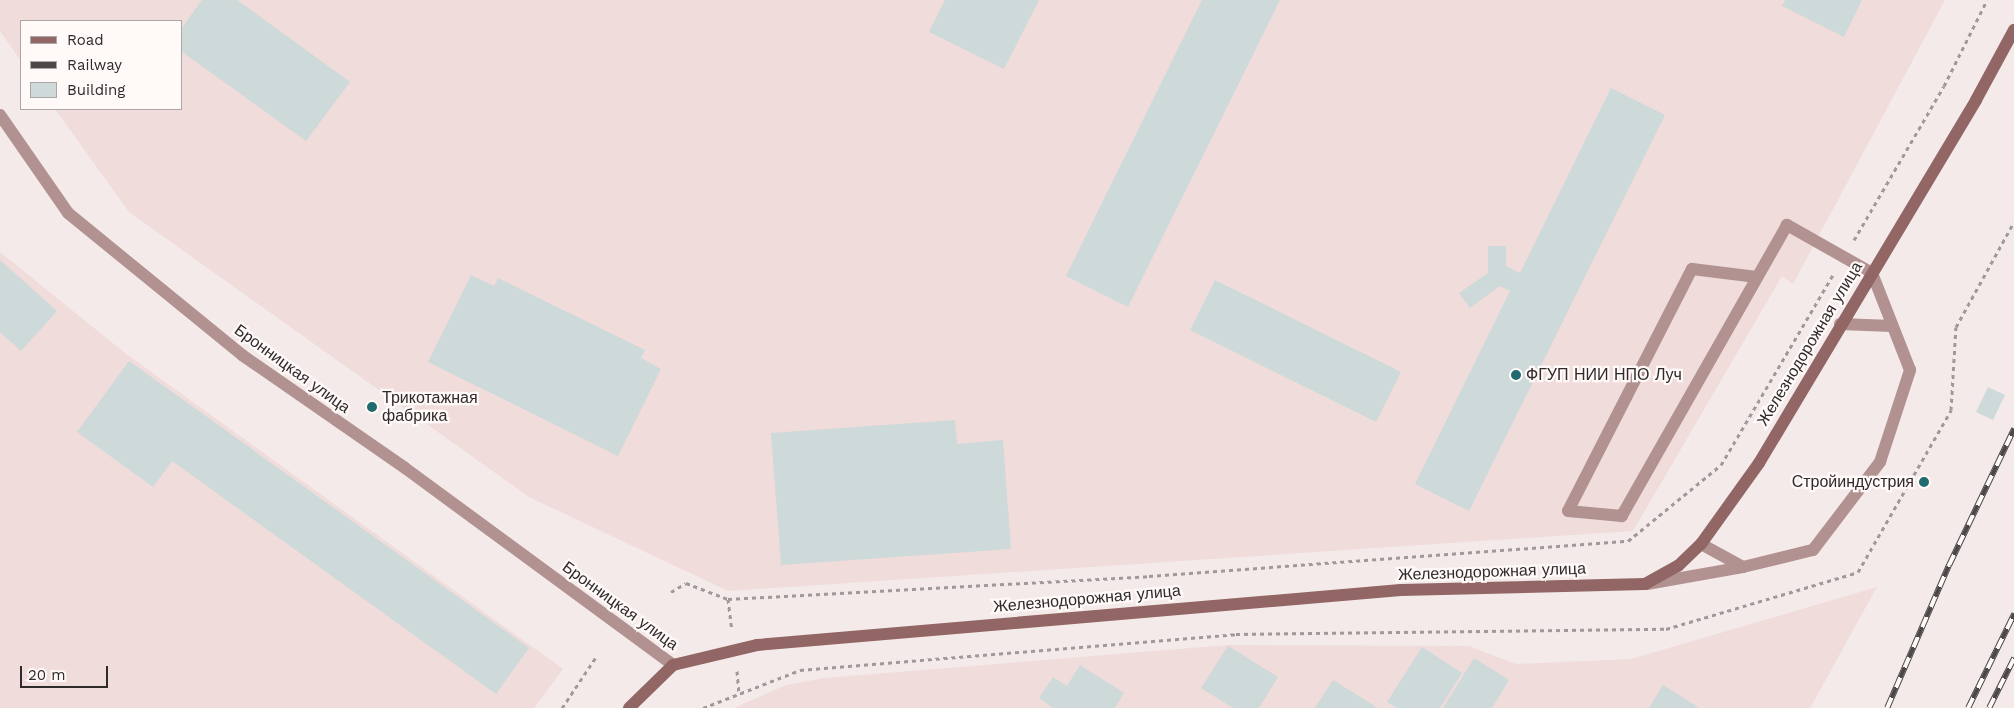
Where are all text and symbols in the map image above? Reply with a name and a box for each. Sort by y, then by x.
legend [20,20,182,110]
text: Road [67,31,104,49]
text: Railway [67,56,122,74]
text: Building [67,81,125,99]
street label: Железнодорожная улица [1753,259,1867,429]
street label: Бронницкая улица [230,321,354,417]
place label: ФГУП НИИ НПО Луч [1526,365,1682,385]
marker: ФГУП НИИ НПО Луч [1510,369,1522,381]
place label: Трикотажная фабрика [382,388,478,426]
marker: Трикотажная фабрика [366,401,378,413]
place label: Стройиндустрия [1792,472,1914,492]
marker: Стройиндустрия [1918,476,1930,488]
street label: Бронницкая улица [558,558,682,654]
street label: Железнодорожная улица [1398,559,1586,585]
street label: Железнодорожная улица [993,581,1181,617]
scale bar [22,656,110,688]
text: 20 m [28,666,66,684]

